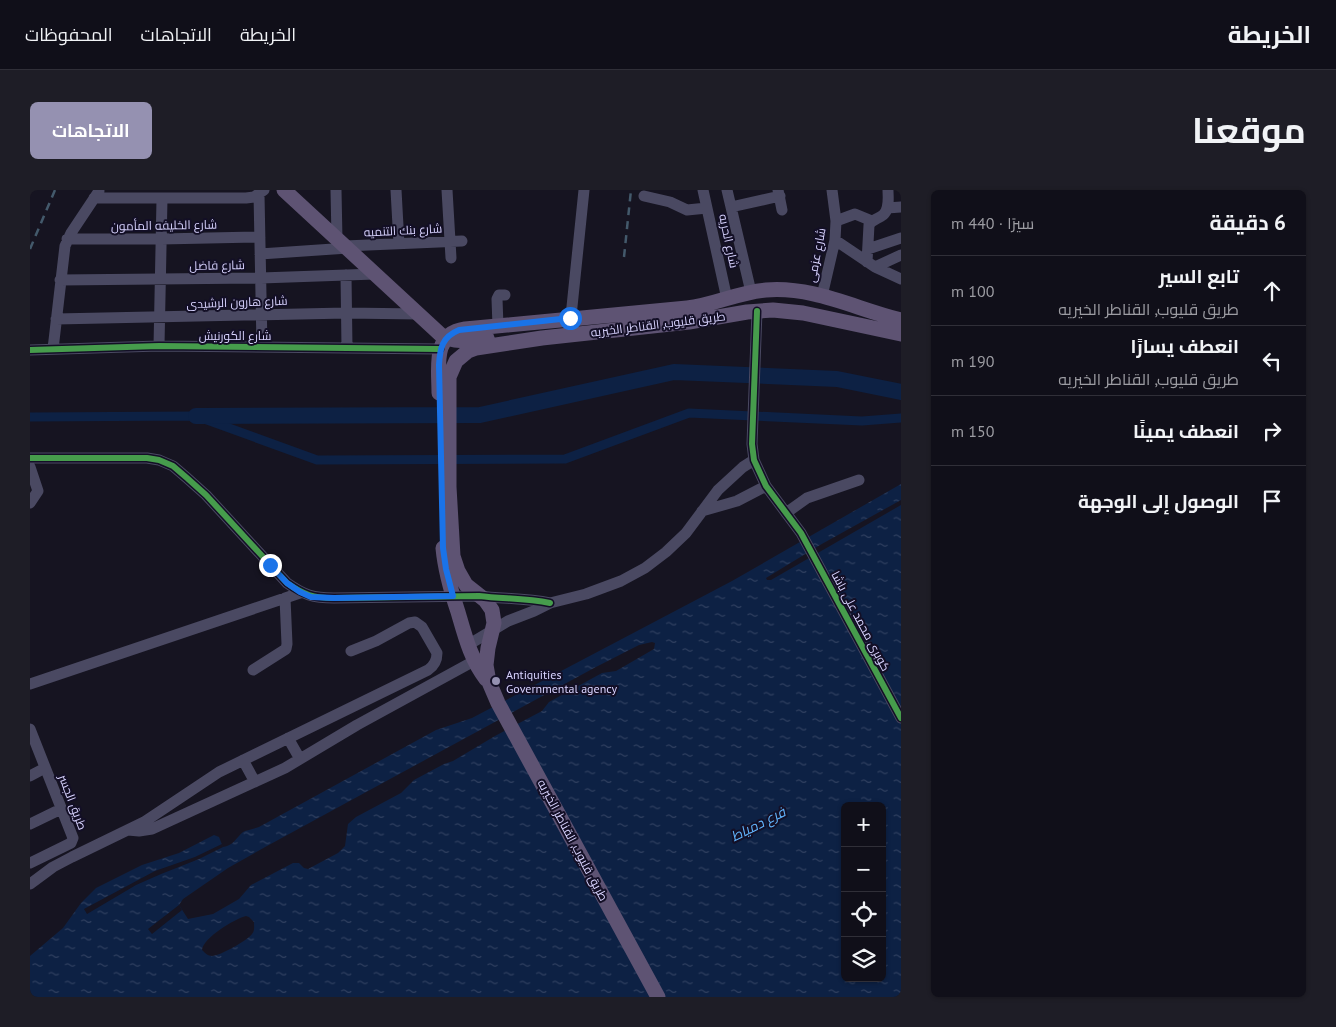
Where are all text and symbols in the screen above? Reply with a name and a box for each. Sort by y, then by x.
text: الخريطة [1228,19,1311,50]
text: المحفوظات [25,23,113,46]
text: الاتجاهات [141,23,212,46]
text: الخريطة [240,23,296,46]
button: الاتجاهات [30,102,152,159]
text: موقعنا [1192,107,1306,153]
text: 6 دقيقة [1209,209,1286,236]
street label: شارع الحريه [715,213,742,270]
text: سيرًا · 440 m [951,213,1034,233]
street label: شارع الخليفه المأمون [111,217,217,234]
street label: شارع بنك التنميه [363,220,443,241]
street label: شارع عزمى [803,226,830,284]
street label: شارع فاضل [189,257,245,274]
text: تابع السير [1159,264,1239,288]
icon: ahead [1258,277,1286,305]
text: 100 m [951,281,994,301]
street label: شارع هارون الرشيدى [186,293,288,312]
text: طريق قليوب, القناطر الخيريه [1058,299,1239,319]
route start [559,307,582,330]
street label: طريق قليوب, القناطر الخيريه [590,308,726,340]
street label: شارع الكورنيش [199,328,271,344]
text: انعطف يسارًا [1131,334,1239,358]
icon: left [1258,347,1286,375]
text: 190 m [951,351,994,371]
text: طريق قليوب, القناطر الخيريه [1058,369,1239,389]
icon: right [1258,417,1286,445]
text: انعطف يمينًا [1133,419,1239,443]
text: 150 m [951,421,994,441]
icon: arrive [1258,487,1286,515]
text: الوصول إلى الوجهة [1078,489,1239,513]
route end [259,554,282,577]
street label: كوبرى محمد على باشا [828,568,894,674]
place label: Antiquities Governmental agency [506,667,617,696]
marker: Antiquities Governmental agency [490,675,502,687]
street label: طريق الجسر [55,771,90,832]
street label: طريق قليوب, القناطر الخيريه [535,777,611,903]
water label: فرع دمياط [728,802,790,846]
map controls [841,802,886,982]
button: + [841,802,886,847]
button: − [841,847,886,892]
button: locate [841,892,886,937]
button: layers [841,937,886,982]

